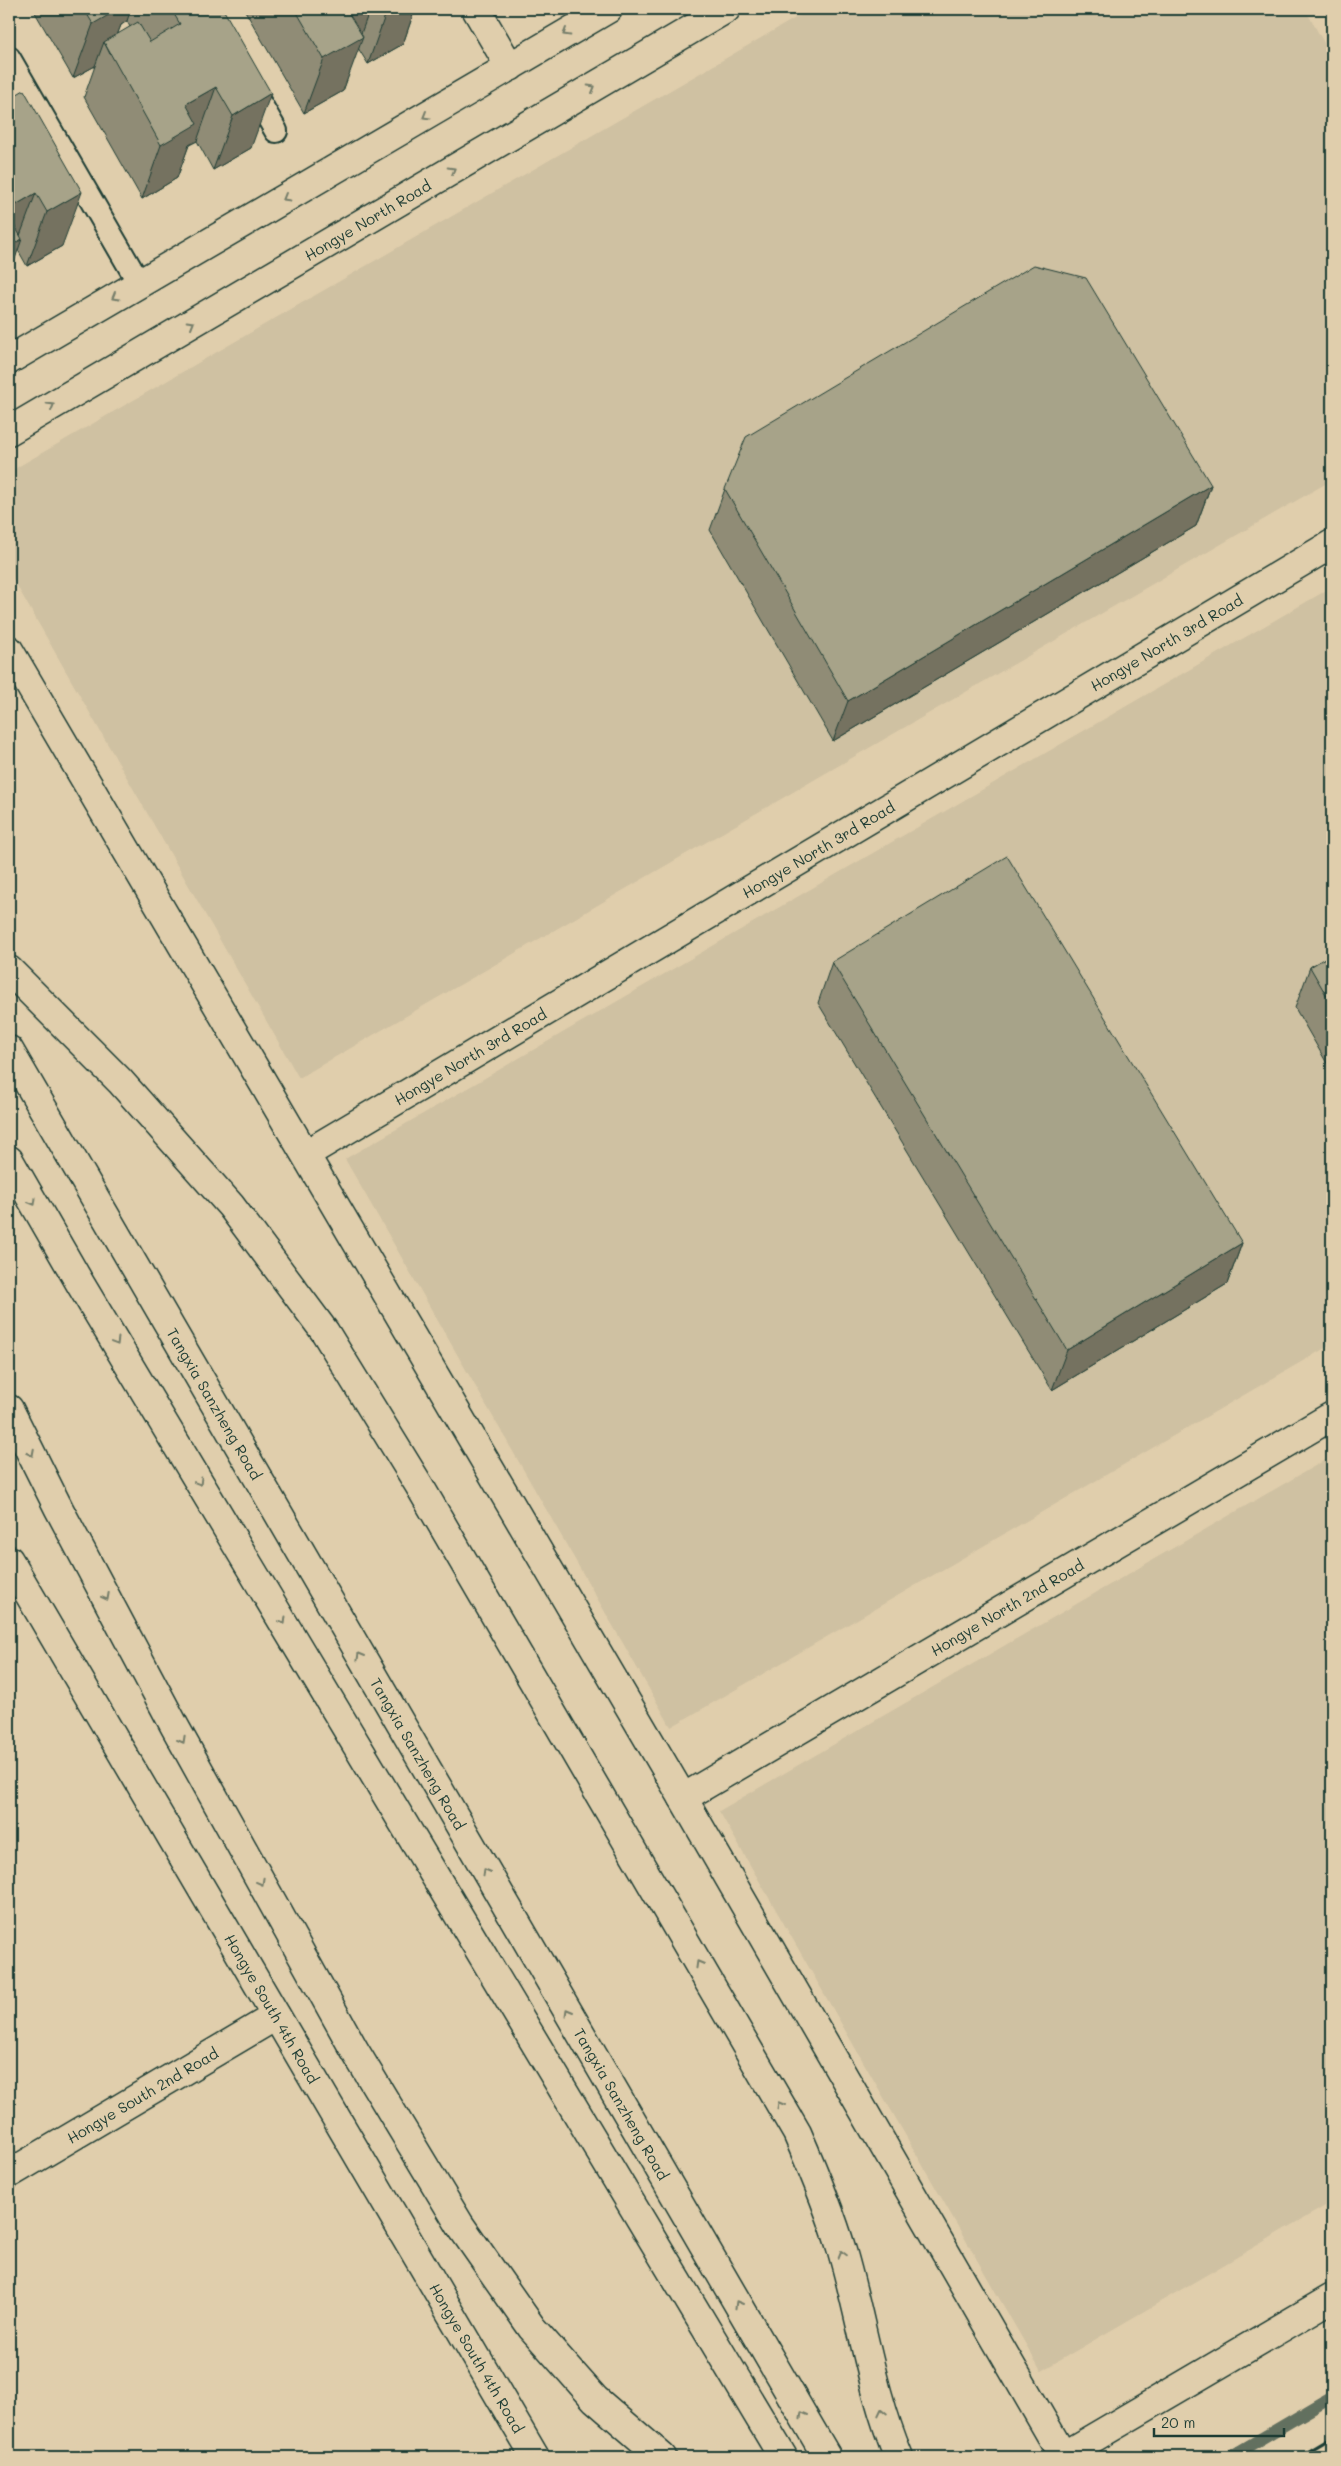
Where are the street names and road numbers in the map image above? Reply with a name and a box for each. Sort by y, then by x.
street label: Hongye North Road [301,175,434,265]
street label: Hongye North 3rd Road [1087,589,1246,696]
street label: Hongye North 3rd Road [738,796,898,902]
street label: Hongye North 3rd Road [390,1003,550,1109]
street label: Tangxia Sanzheng Road [163,1324,267,1483]
street label: Hongye North 2nd Road [927,1554,1087,1660]
street label: Tangxia Sanzheng Road [366,1674,470,1833]
street label: Hongye South 4th Road [220,1930,324,2087]
street label: Tangxia Sanzheng Road [570,2024,674,2183]
street label: Hongye South 2nd Road [63,2043,222,2148]
street label: Hongye South 4th Road [425,2279,529,2436]

